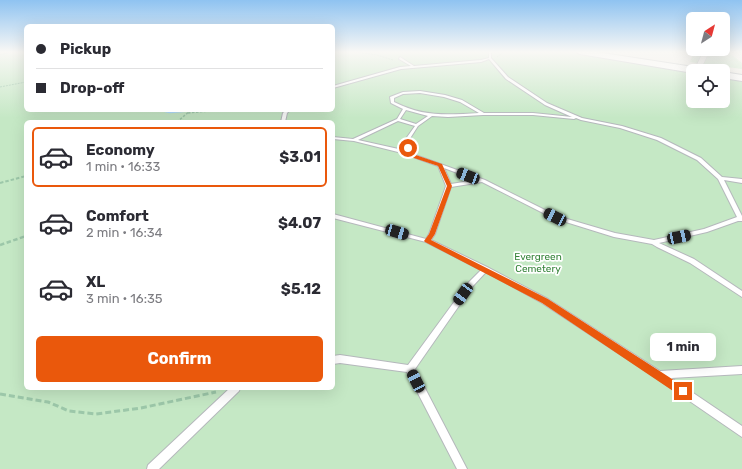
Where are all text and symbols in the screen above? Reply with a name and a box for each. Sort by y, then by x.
north arrow [686,12,730,56]
map controls [686,12,730,108]
text: Pickup [60,40,111,58]
button: locate [686,64,730,108]
text: Drop-off [60,79,124,97]
icon: car [38,139,74,175]
route start [399,139,417,157]
text: Economy [86,141,155,159]
text: $3.01 [279,148,321,166]
text: 1 min · 16:33 [86,159,160,174]
car [455,166,481,186]
icon: car [38,205,74,241]
car [542,206,568,228]
text: Comfort [86,207,149,225]
text: $4.07 [278,214,321,232]
car [384,223,410,241]
text: 2 min · 16:34 [86,225,163,240]
car [666,229,692,245]
park label: Evergreen Cemetery [514,251,562,275]
icon: car [38,271,74,307]
text: XL [86,273,105,291]
text: $5.12 [281,280,321,298]
car [451,281,475,307]
text: 3 min · 16:35 [86,291,163,306]
callout: 1 min [650,333,716,361]
button: Confirm [36,336,323,382]
text: 1 min [666,339,700,354]
car [405,368,427,394]
route end [674,382,692,400]

